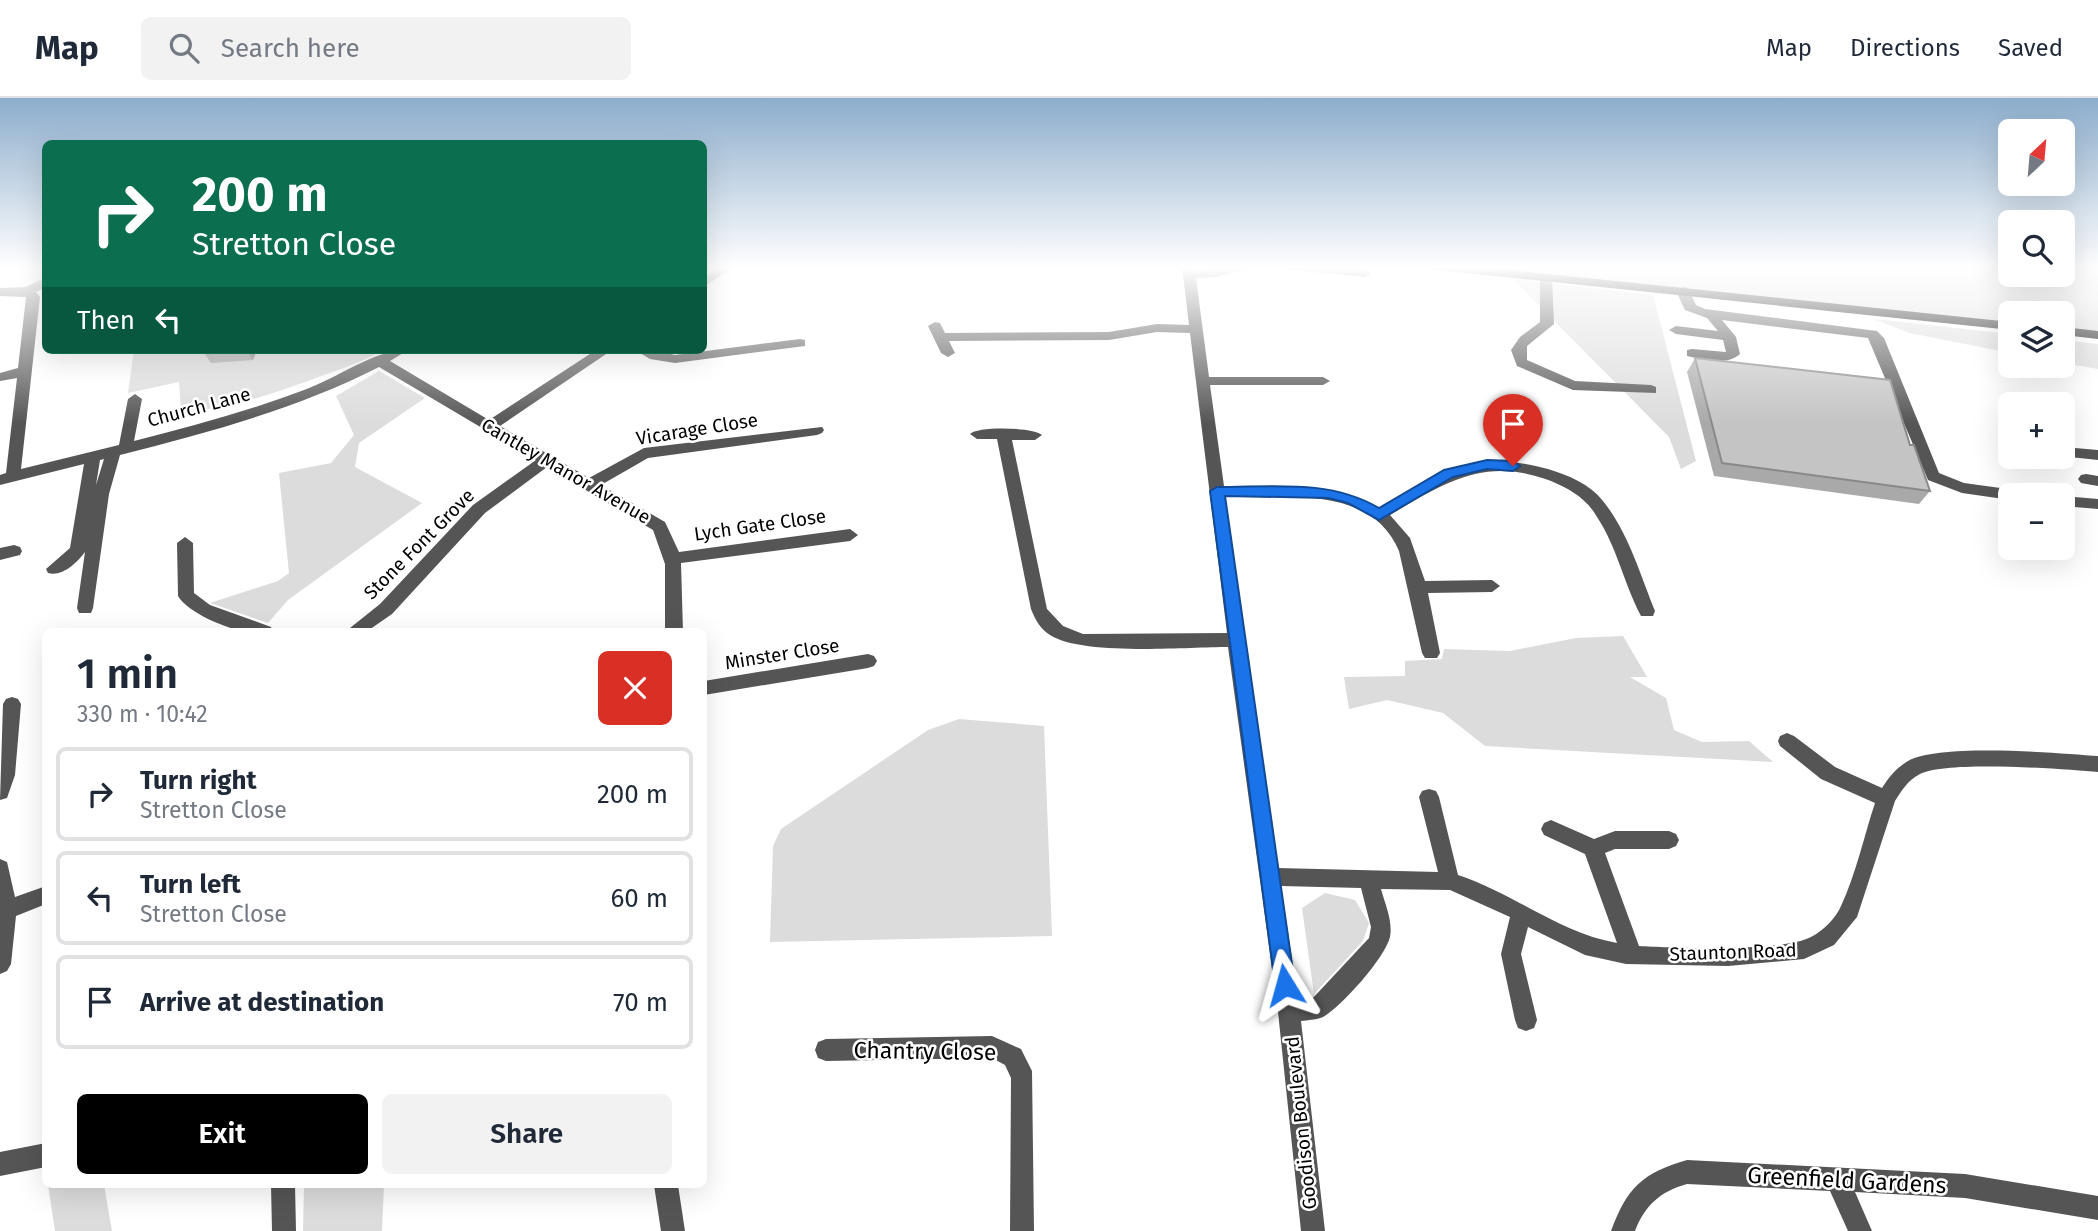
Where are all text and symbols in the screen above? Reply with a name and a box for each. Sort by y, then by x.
search box [141,17,631,80]
text: Map [35,28,99,68]
icon: search [165,29,203,67]
text: Search here [221,33,360,64]
text: Map [1766,34,1812,62]
text: Directions [1850,34,1960,62]
text: Saved [1998,34,2063,62]
north arrow [1998,119,2076,196]
map controls [1998,119,2075,560]
text: 200 m [192,165,328,224]
icon: right [77,168,168,259]
button: search [1998,210,2075,287]
text: Stretton Close [192,225,396,263]
icon: left [149,301,187,339]
button: layers [1998,301,2075,378]
text: Then [77,305,135,336]
street label: Church Lane [145,382,253,432]
button: + [1998,392,2075,469]
pin [1483,394,1543,466]
icon: arrive [1494,405,1532,443]
street label: Vicarage Close [634,408,760,450]
street label: Cantley Manor Avenue [477,413,655,529]
button: − [1998,483,2075,560]
street label: Stone Font Grove [359,484,479,604]
street label: Lych Gate Close [692,504,828,546]
street label: Minster Close [723,634,841,674]
text: 1 min [77,649,178,699]
button: close [598,651,672,725]
text: 330 m · 10:42 [77,700,208,728]
text: Turn right [140,765,257,796]
icon: right [81,775,119,813]
text: 200 m [597,779,668,810]
text: Stretton Close [140,796,287,824]
text: Turn left [140,869,241,900]
icon: left [81,879,119,917]
text: 60 m [610,883,668,914]
text: Stretton Close [140,900,287,928]
street label: Staunton Road [1669,938,1797,966]
position arrow [1248,948,1322,1022]
icon: arrive [81,983,119,1021]
text: Arrive at destination [140,987,384,1018]
text: 70 m [613,987,668,1018]
street label: Goodison Boulevard [1280,1035,1322,1211]
street label: Chantry Close [853,1036,997,1066]
button: Exit [77,1094,368,1174]
button: Share [382,1094,672,1174]
street label: Greenfield Gardens [1747,1161,1947,1199]

